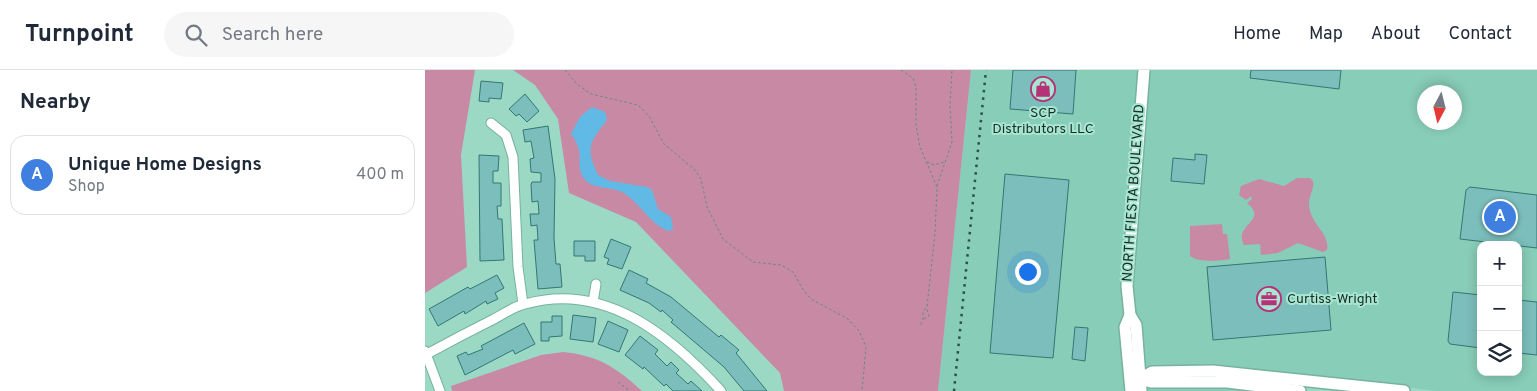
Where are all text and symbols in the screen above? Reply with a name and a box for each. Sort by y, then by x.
search box [164,12,514,57]
text: Turnpoint [25,20,134,50]
icon: search [182,21,210,49]
text: Search here [222,23,323,47]
text: Home [1233,23,1281,46]
text: Map [1309,23,1343,46]
text: About [1371,23,1420,46]
text: Contact [1448,23,1512,46]
shop icon: SCP Distributors LLC [1030,76,1056,102]
north arrow [1417,85,1462,130]
text: Nearby [20,89,91,116]
street label: NORTH FIESTA BOULEVARD [1119,104,1149,282]
place label: SCP Distributors LLC [992,105,1094,138]
text: Unique Home Designs [68,153,262,177]
text: A [31,165,43,185]
text: 400 m [356,165,404,185]
text: Shop [68,177,105,197]
pin: A [1484,198,1516,236]
map controls [1477,241,1522,376]
button: + [1477,241,1522,286]
your location [1015,259,1041,285]
office icon: Curtiss-Wright [1256,286,1282,312]
button: − [1477,286,1522,331]
place label: Curtiss-Wright [1287,291,1378,308]
button: layers [1477,331,1522,376]

